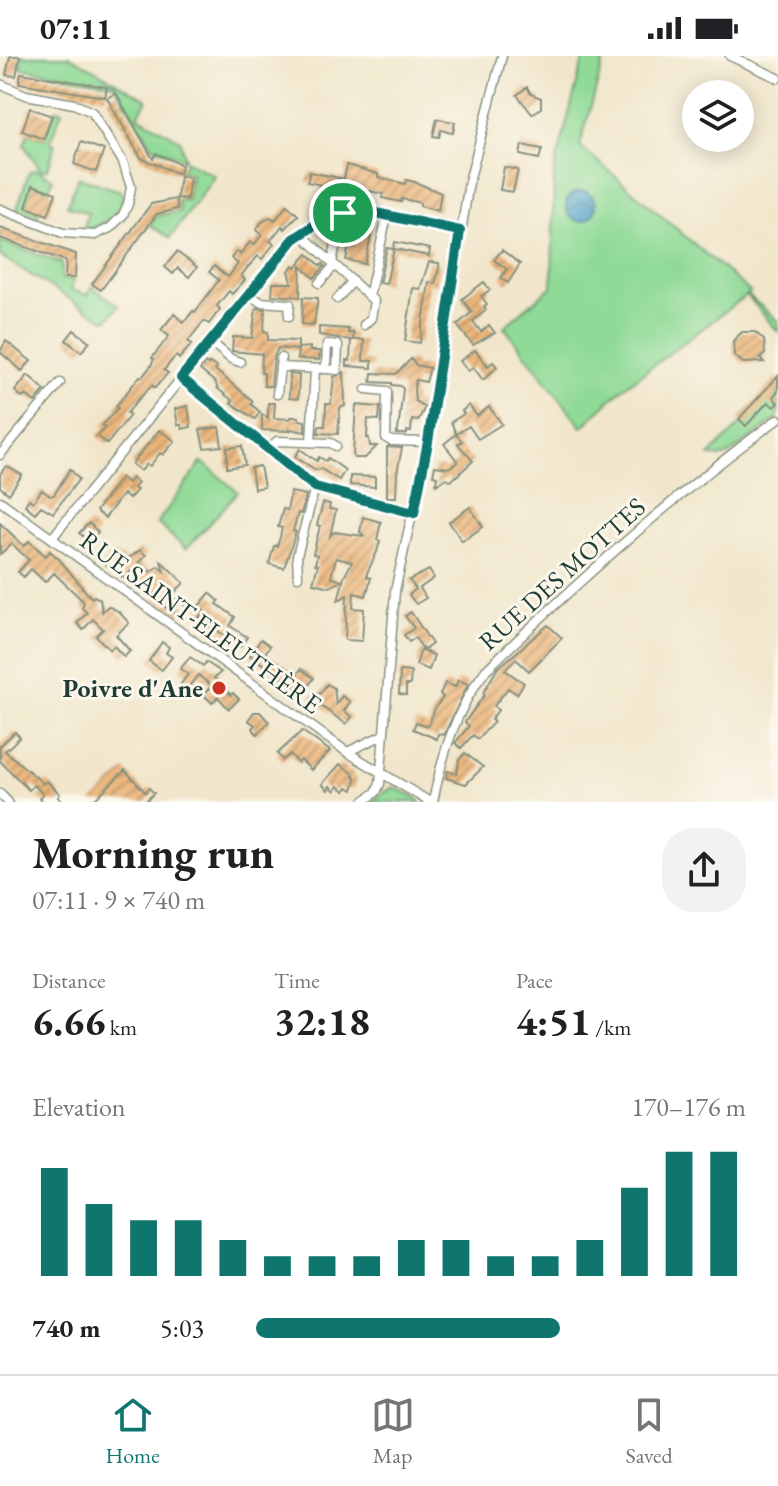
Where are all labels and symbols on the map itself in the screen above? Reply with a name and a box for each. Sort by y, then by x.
pin [309,179,377,247]
street label: RUE DES MOTTES [471,490,653,658]
street label: RUE SAINT-ELEUTHÈRE [74,523,329,721]
place label: Poivre d'Ane [62,671,203,705]
marker: Poivre d'Ane [210,679,228,697]

